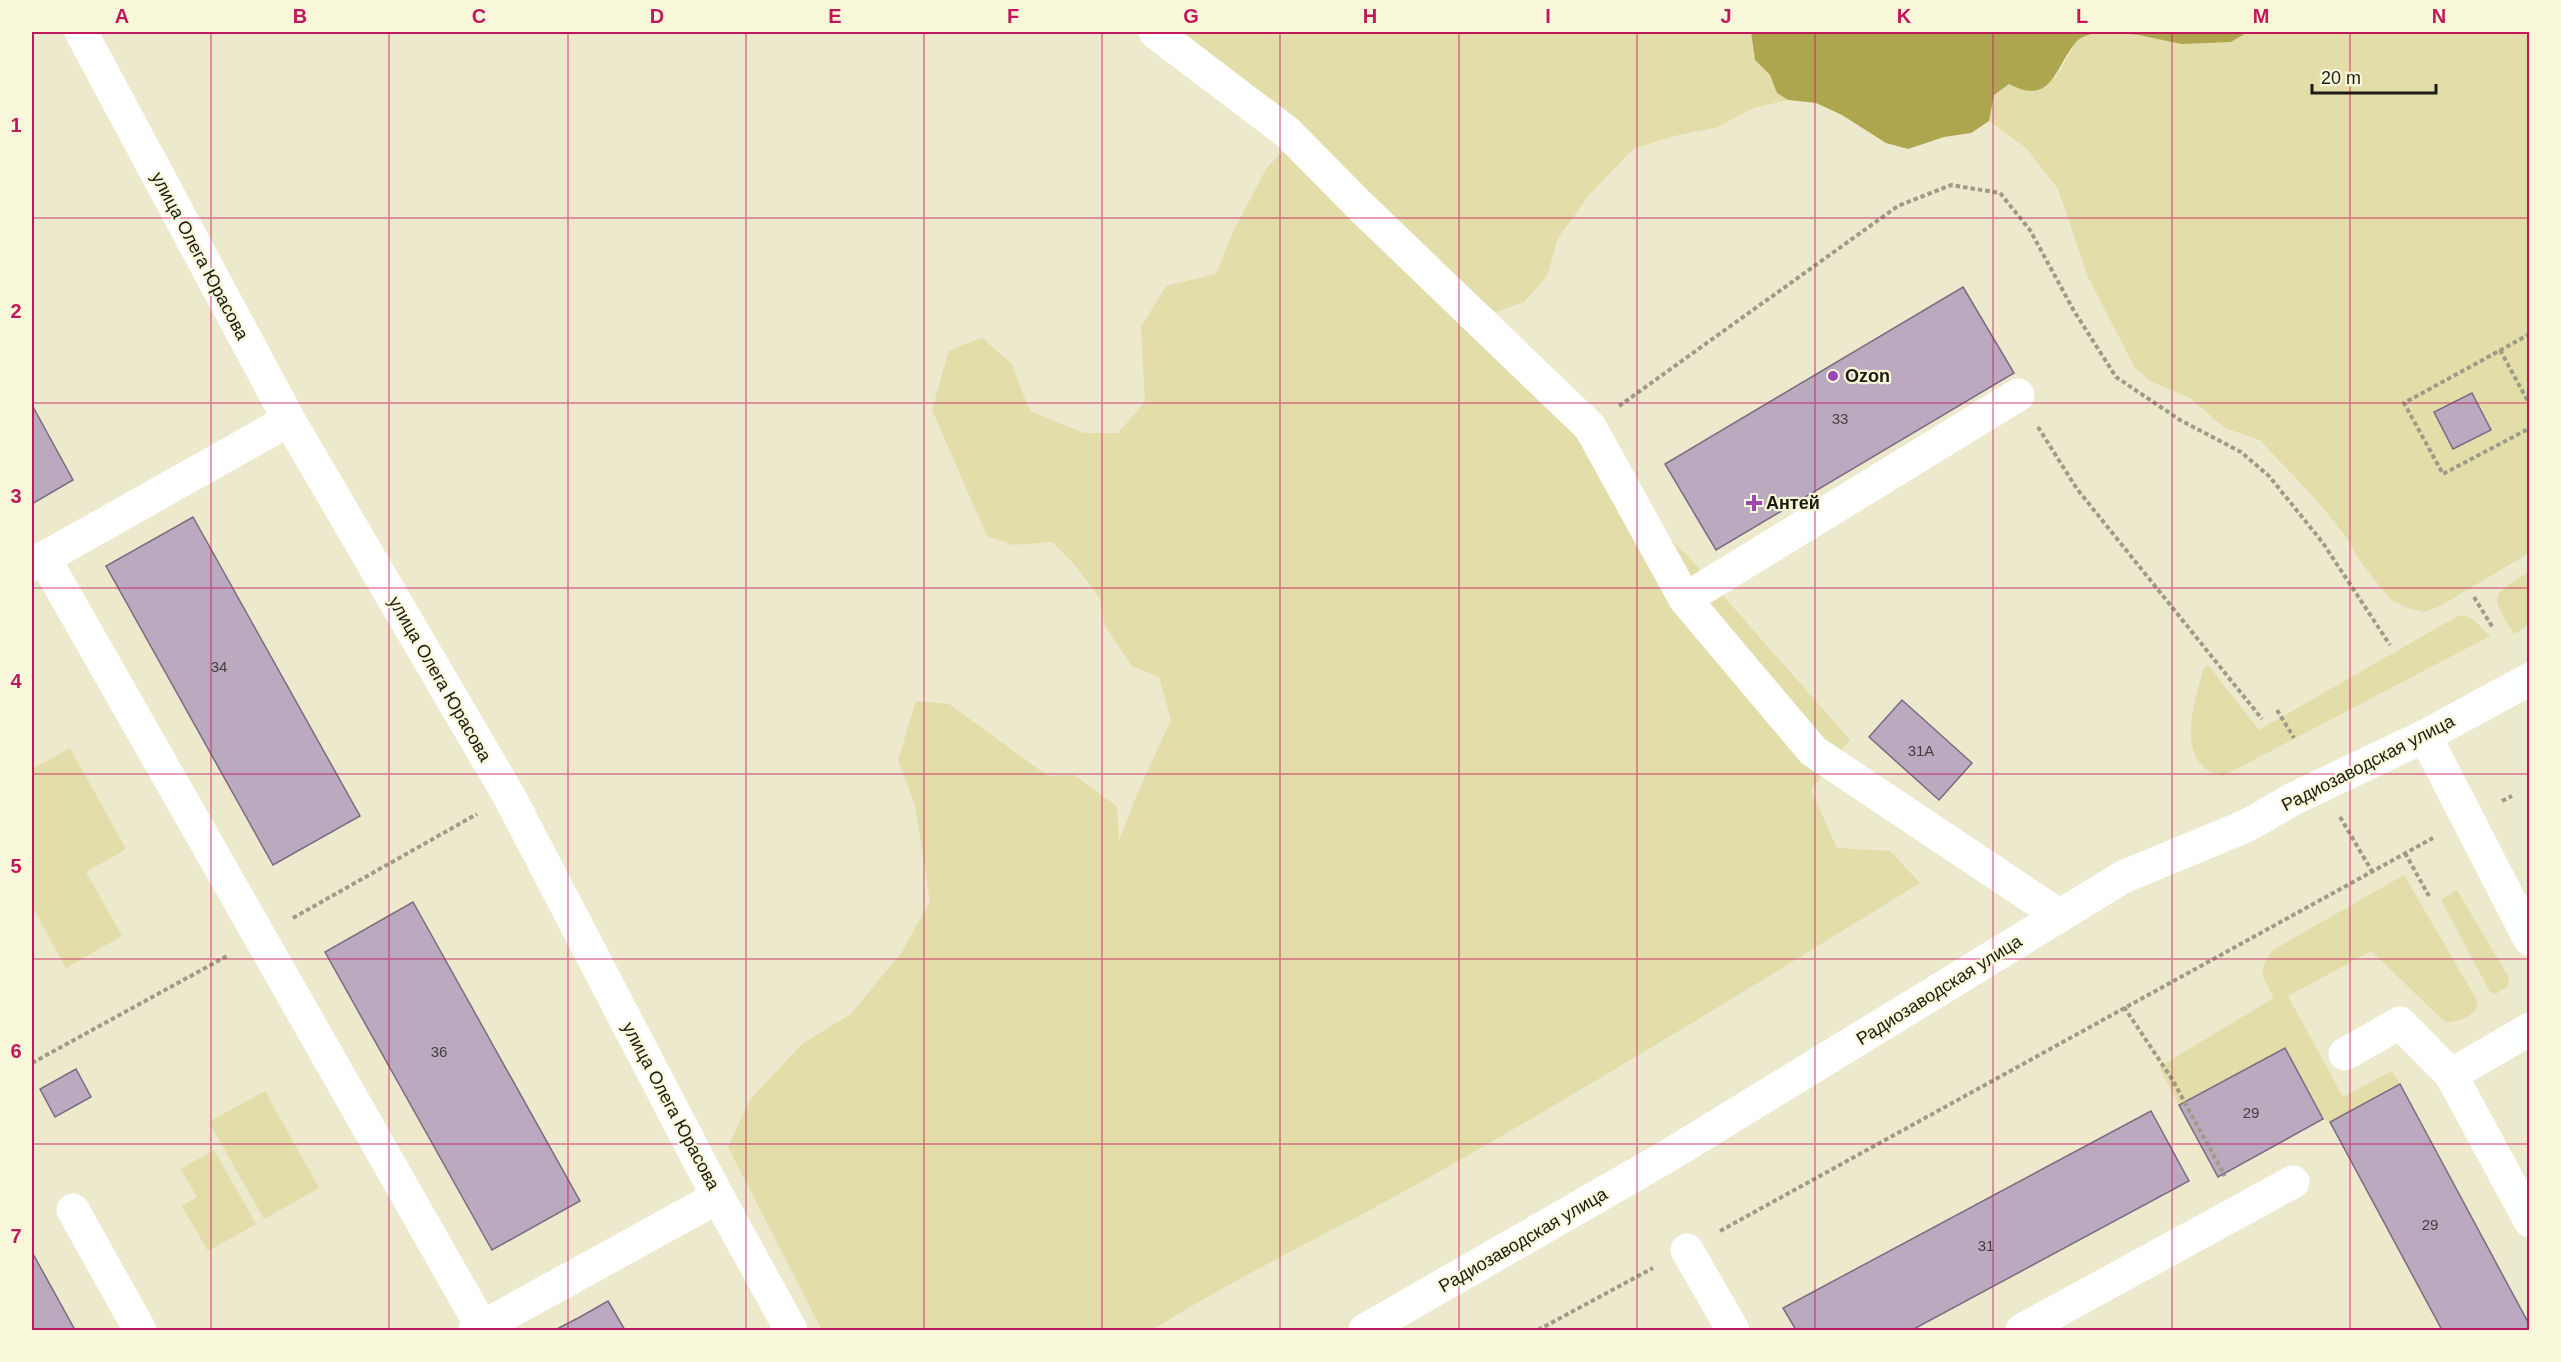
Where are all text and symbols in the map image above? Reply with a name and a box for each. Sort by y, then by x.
text: A [115,5,129,27]
text: B [293,5,307,27]
text: C [472,5,486,27]
text: D [650,5,664,27]
text: E [828,5,842,27]
text: F [1007,5,1019,27]
text: G [1183,5,1199,27]
text: H [1363,5,1377,27]
text: I [1545,5,1551,27]
text: J [1720,5,1732,27]
text: K [1897,5,1912,27]
text: L [2076,5,2088,27]
text: M [2253,5,2269,27]
text: N [2432,5,2446,27]
scale bar [2312,57,2436,95]
text: 20 m [2321,68,2361,88]
text: 1 [10,114,22,136]
street label: улица Олега Юрасова [147,169,253,344]
text: 2 [10,300,22,322]
place label: Ozon [1845,366,1890,386]
marker: Ozon [1826,369,1840,383]
house number: 33 [1832,410,1848,427]
text: 3 [10,485,22,507]
place label: Антей [1766,493,1820,513]
marker: Антей [1747,496,1761,510]
street label: улица Олега Юрасова [385,593,496,766]
house number: 34 [211,658,227,675]
text: 4 [10,670,22,692]
street label: Радиозаводская улица [2278,710,2459,815]
house number: 31А [1908,742,1934,759]
text: 5 [10,855,22,877]
street label: Радиозаводская улица [1853,930,2026,1049]
street label: улица Олега Юрасова [618,1019,724,1194]
text: 6 [10,1040,22,1062]
house number: 36 [431,1043,447,1060]
house number: 29 [2243,1104,2259,1121]
street label: Радиозаводская улица [1435,1183,1612,1296]
house number: 29 [2422,1216,2438,1233]
text: 7 [10,1225,22,1247]
house number: 31 [1978,1237,1994,1254]

